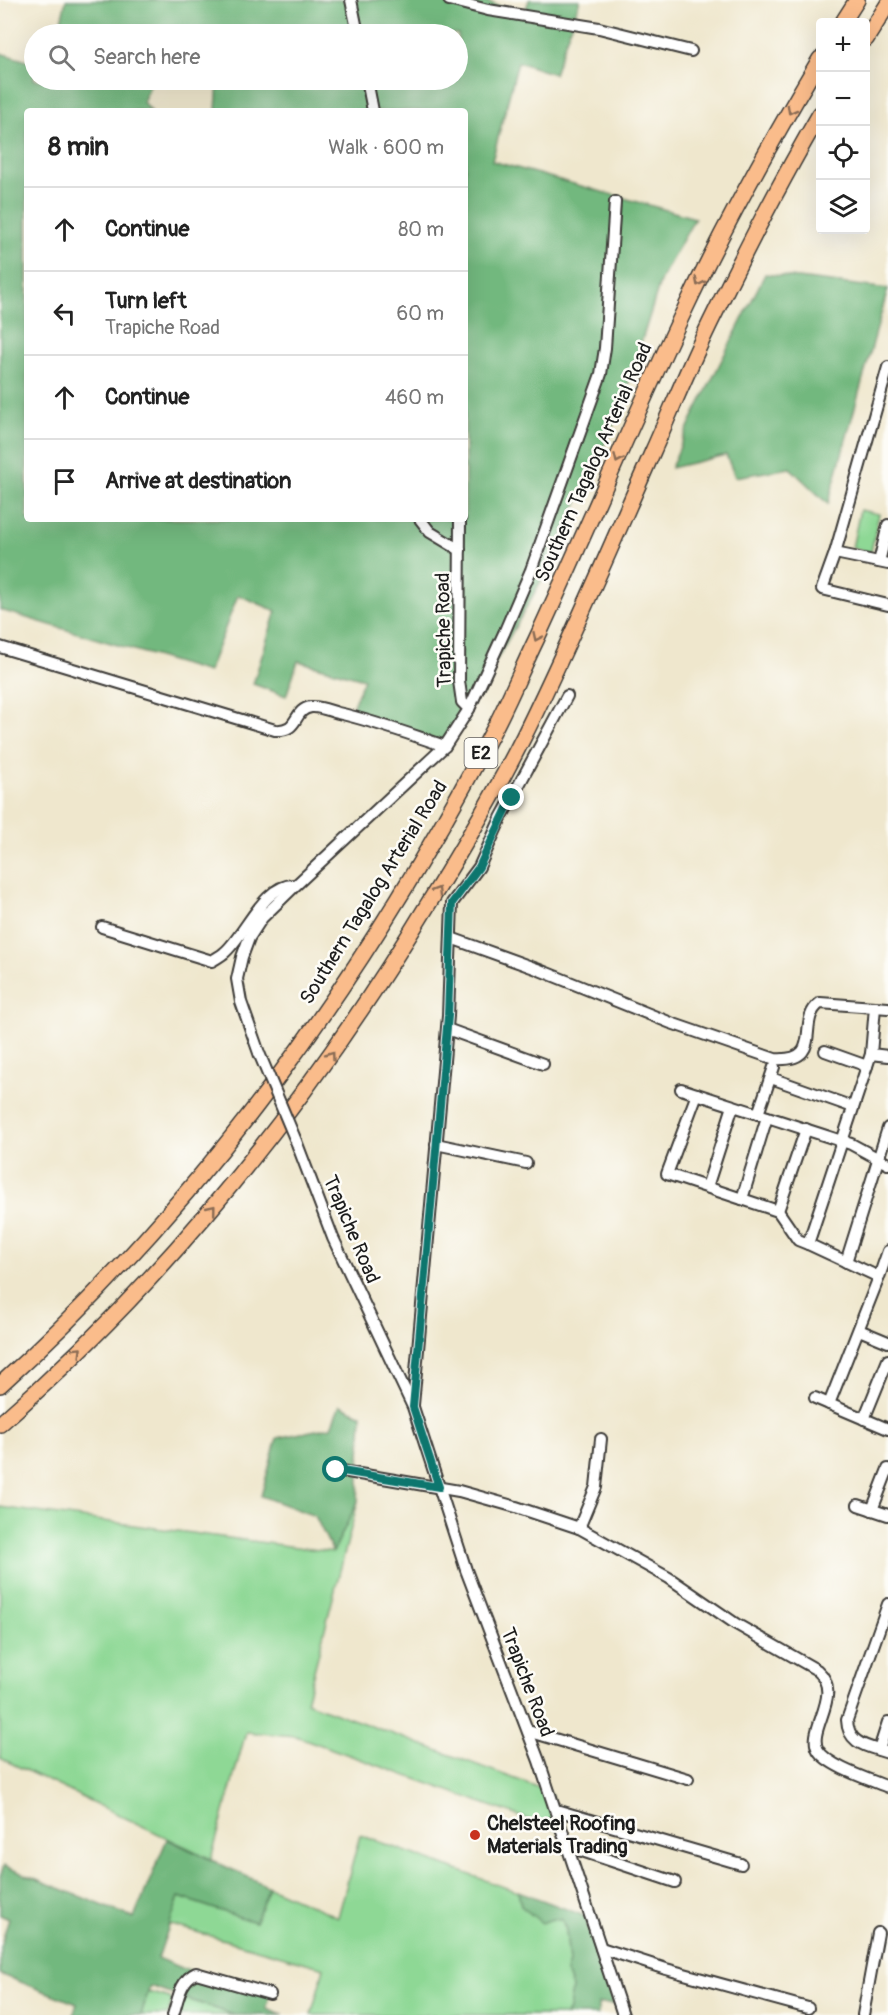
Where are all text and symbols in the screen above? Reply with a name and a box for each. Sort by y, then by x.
map controls [816,18,870,234]
button: + [816,18,870,72]
search box [24,24,468,90]
icon: search [45,41,78,74]
text: Search here [93,43,200,71]
button: − [816,72,870,126]
one-way arrow [787,103,798,114]
button: locate [816,126,870,180]
text: 8 min [48,131,109,163]
text: Walk · 600 m [328,135,444,160]
button: layers [816,180,870,234]
icon: ahead [48,213,81,246]
text: Continue [105,215,189,243]
text: 80 m [398,217,444,242]
one-way arrow [695,275,706,286]
text: Turn left [105,287,187,315]
icon: left [48,297,81,330]
text: 60 m [397,301,444,326]
text: Trapiche Road [105,315,220,340]
street label: Southern Tagalog Arterial Road [529,339,658,586]
icon: ahead [48,381,81,414]
text: Continue [105,383,189,411]
text: 460 m [385,385,444,410]
one-way arrow [613,452,625,463]
icon: arrive [48,465,81,498]
text: Arrive at destination [105,467,291,495]
street label: Trapiche Road [430,572,457,688]
one-way arrow [533,630,545,641]
road number: E2 [464,738,498,768]
street label: Southern Tagalog Arterial Road [294,776,453,1009]
route end [498,784,524,810]
one-way arrow [429,887,441,897]
one-way arrow [324,1050,335,1061]
street label: Trapiche Road [318,1171,386,1287]
one-way arrow [204,1205,215,1216]
one-way arrow [71,1347,82,1358]
route start [322,1456,348,1482]
street label: Trapiche Road [495,1624,560,1740]
place label: Chelsteel Roofing Materials Trading [487,1811,635,1859]
marker: Chelsteel Roofing Materials Trading [468,1828,482,1842]

